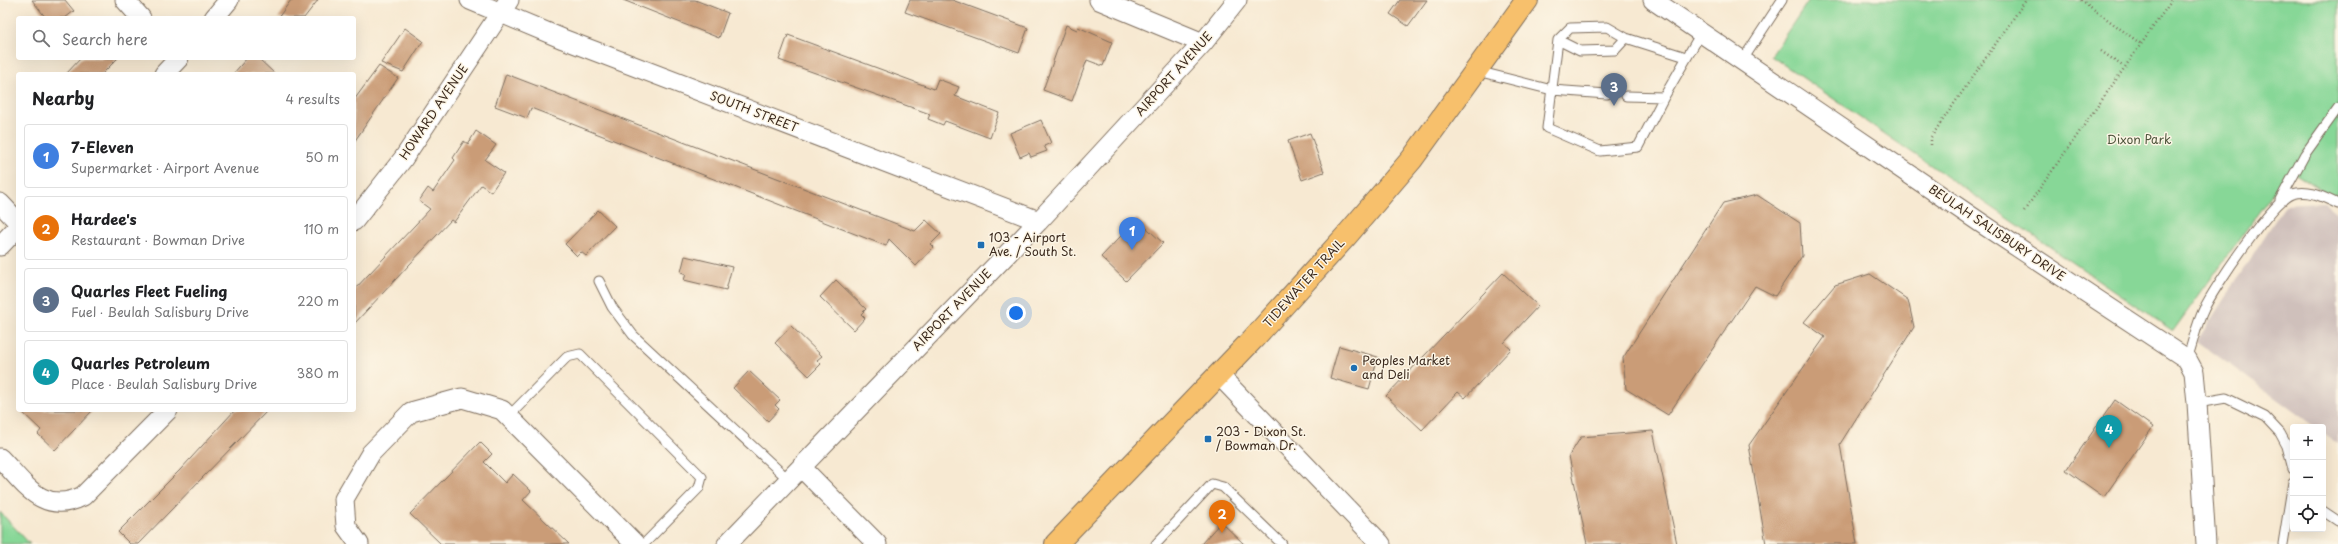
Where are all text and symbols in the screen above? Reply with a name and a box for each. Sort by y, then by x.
search box [16,16,356,60]
icon: search [30,27,52,49]
text: Search here [62,27,148,50]
street label: AIRPORT AVENUE [1131,27,1216,119]
street label: HOWARD AVENUE [394,60,472,163]
pin: 3 [1601,73,1627,106]
text: Nearby [32,85,94,111]
street label: SOUTH STREET [708,86,802,136]
text: 4 results [286,89,340,108]
park label: Dixon Park [2107,130,2171,148]
text: 7-Eleven [71,135,134,158]
text: 1 [43,147,49,166]
text: 50 m [305,147,339,166]
text: Supermarket · Airport Avenue [71,158,259,177]
street label: BEULAH SALISBURY DRIVE [1926,180,2070,285]
text: Hardee's [71,207,137,230]
pin: 1 [1119,217,1145,250]
text: 2 [41,219,51,238]
text: 110 m [304,219,339,238]
place label: 103 - Airport Ave. / South St. [989,228,1077,260]
text: Restaurant · Bowman Drive [71,230,245,249]
street label: TIDEWATER TRAIL [1258,234,1348,331]
marker: 103 - Airport Ave. / South St. [976,240,986,250]
street label: AIRPORT AVENUE [907,264,995,354]
text: Quarles Fleet Fueling [71,279,228,302]
text: 3 [42,291,50,310]
text: 220 m [297,291,339,310]
text: Fuel · Beulah Salisbury Drive [71,302,249,321]
your location [1006,303,1026,323]
text: Quarles Petroleum [71,351,210,374]
place label: Peoples Market and Deli [1362,351,1450,383]
text: 4 [42,363,50,382]
text: 380 m [296,363,339,382]
marker: Peoples Market and Deli [1349,363,1359,373]
text: Place · Beulah Salisbury Drive [71,374,257,393]
pin: 4 [2096,415,2122,448]
place label: 203 - Dixon St. / Bowman Dr. [1216,422,1306,454]
map controls [2290,424,2326,532]
button: + [2290,424,2326,460]
marker: 203 - Dixon St. / Bowman Dr. [1203,434,1213,444]
button: − [2290,460,2326,496]
button: locate [2290,496,2326,532]
pin: 2 [1209,500,1235,533]

